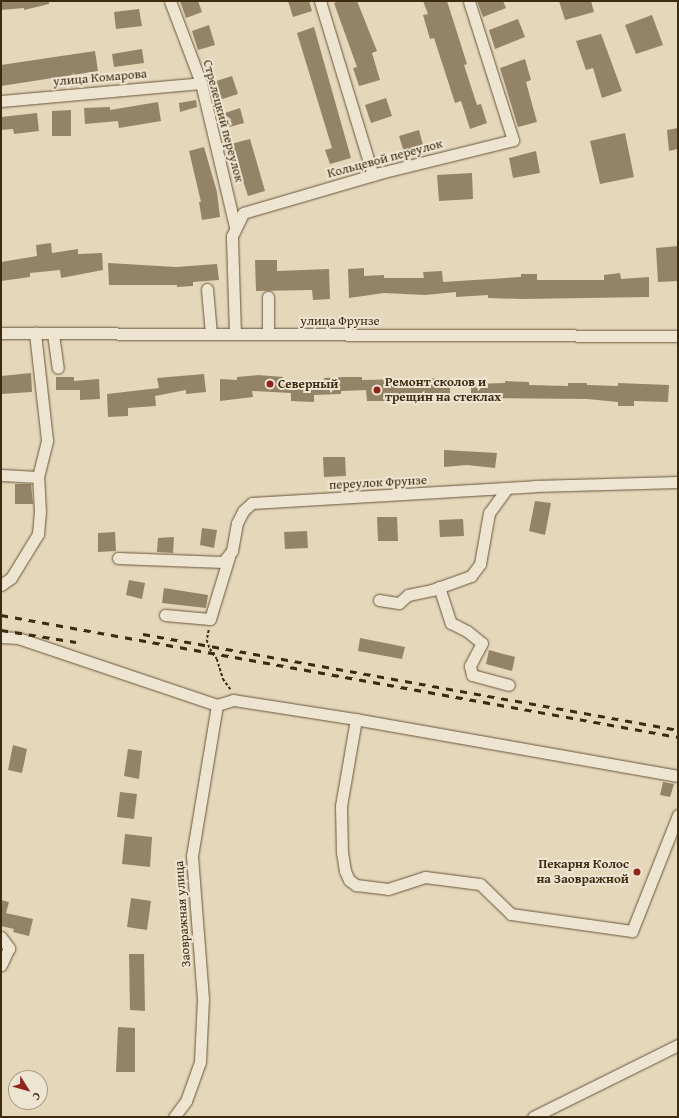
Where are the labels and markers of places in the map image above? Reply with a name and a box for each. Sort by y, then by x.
place label: Ремонт сколов и трещин на стеклах [385,375,501,406]
place label: Северный [278,376,339,392]
marker: Северный [265,379,275,389]
marker: Ремонт сколов и трещин на стеклах [372,385,382,395]
place label: Пекарня Колос на Заовражной [536,857,629,888]
marker: Пекарня Колос на Заовражной [632,867,642,877]

